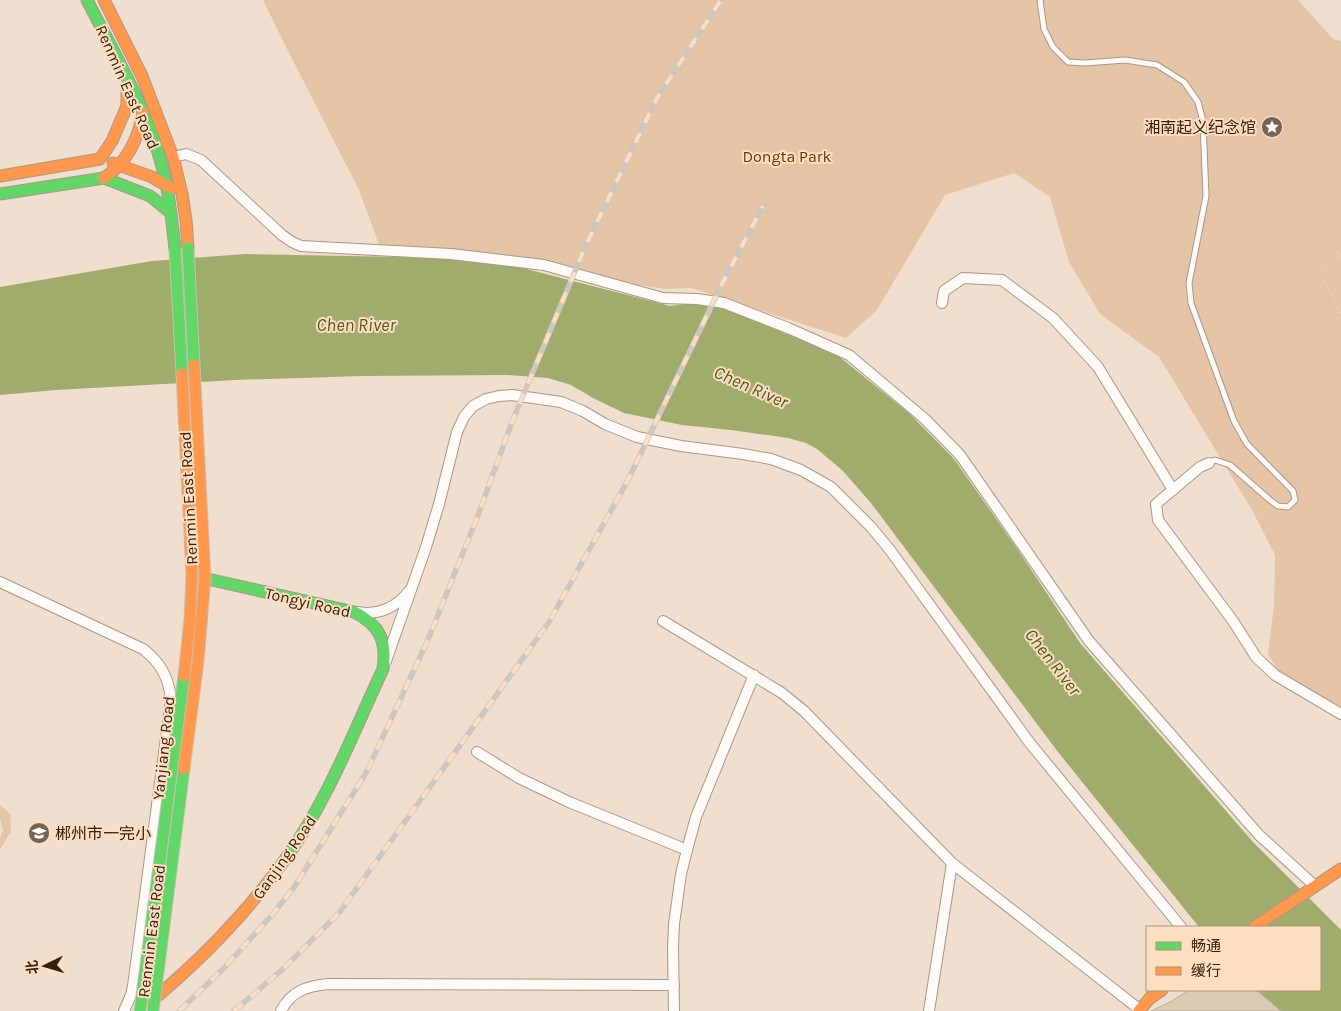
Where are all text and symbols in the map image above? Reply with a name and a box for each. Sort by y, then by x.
street label: Renmin East Road [92,22,163,152]
place icon: 湘南起义纪念馆 [1260,115,1284,139]
place label: 湘南起义纪念馆 [1144,118,1256,137]
park label: Dongta Park [742,147,832,166]
water label: Chen River [316,314,396,336]
water label: Chen River [710,361,792,413]
street label: Renmin East Road [176,431,201,565]
street label: Tongyi Road [263,583,353,622]
water label: Chen River [1020,624,1087,701]
street label: Yanjiang Road [149,695,178,801]
street label: Ganjing Road [249,812,320,903]
school or university icon: 郴州市一完小 [27,821,51,845]
place label: 郴州市一完小 [55,824,151,843]
street label: Renmin East Road [134,864,169,999]
legend [1146,926,1321,991]
text: 畅通 [1191,937,1221,955]
north arrow [20,941,70,991]
text: 北 [23,959,42,975]
text: 缓行 [1191,962,1221,980]

